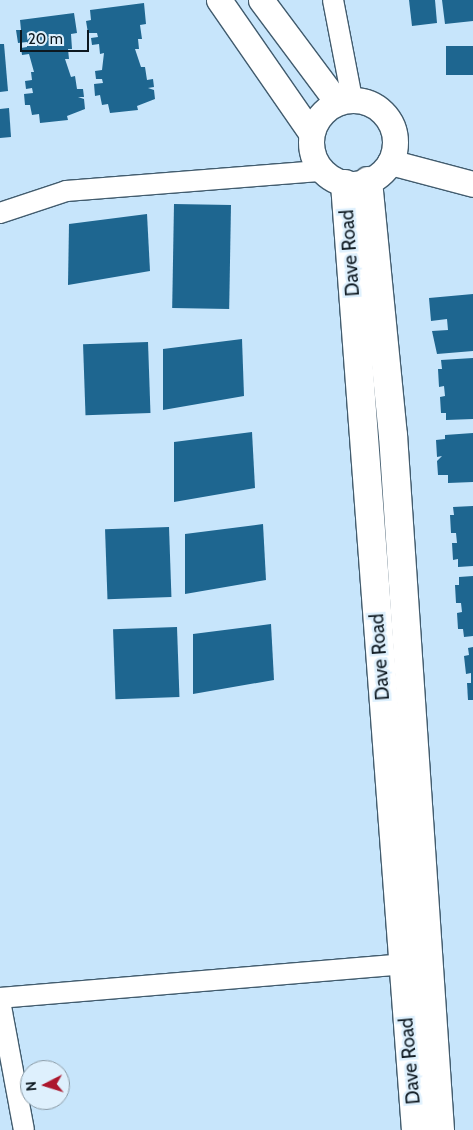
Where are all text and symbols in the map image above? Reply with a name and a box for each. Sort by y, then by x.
scale bar [22,20,91,52]
text: 20 m [28,30,63,48]
street label: Dave Road [336,209,364,297]
street label: Dave Road [366,613,394,701]
street label: Dave Road [395,1017,425,1105]
north arrow [20,1060,70,1110]
text: N [22,1081,40,1092]

